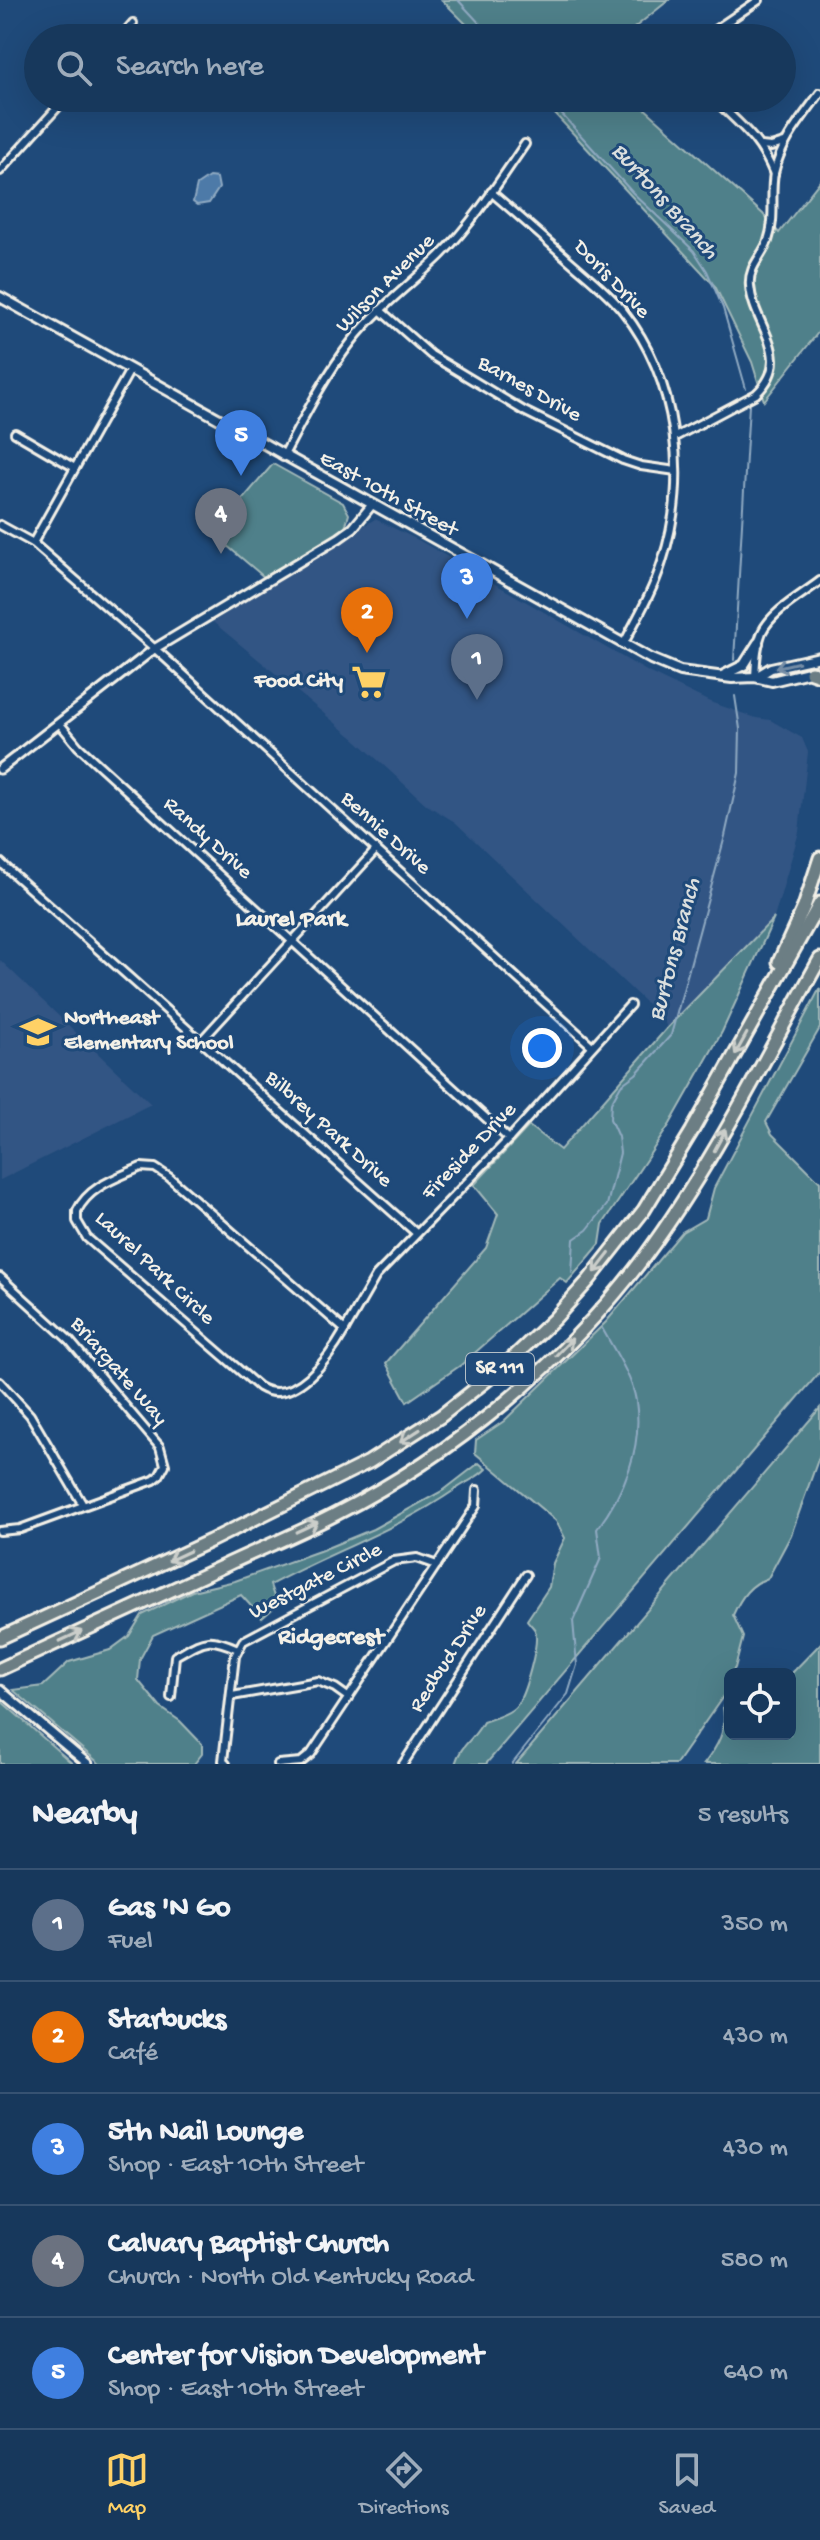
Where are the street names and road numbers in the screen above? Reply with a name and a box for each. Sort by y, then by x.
street label: Wilson Avenue [331,229,441,339]
street label: Doris Drive [566,234,655,325]
street label: Barnes Drive [472,350,586,429]
street label: East 10th Street [314,446,464,545]
street label: Bennie Drive [334,786,436,882]
street label: Randy Drive [157,792,257,886]
street label: Bilbrey Park Drive [258,1065,398,1195]
street label: Fireside Drive [416,1097,523,1207]
street label: Laurel Park Circle [88,1207,220,1332]
street label: Briargate Way [63,1311,172,1432]
road number: SR 111 [466,1353,534,1385]
street label: Westgate Circle [245,1537,387,1627]
street label: Redbud Drive [404,1599,494,1718]

